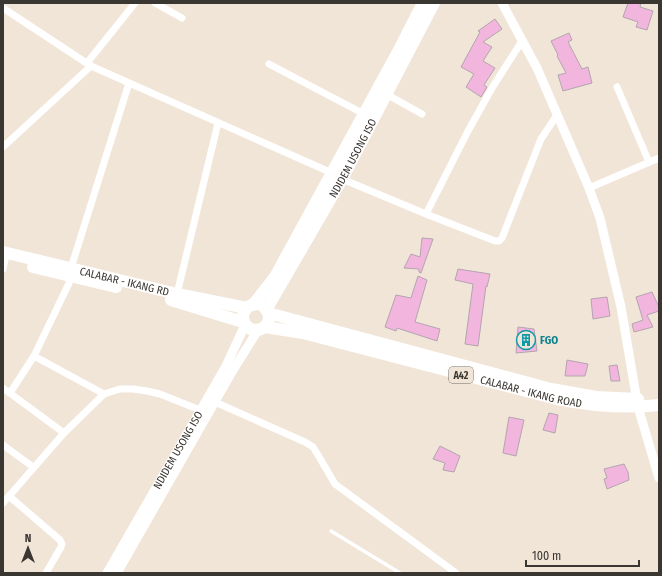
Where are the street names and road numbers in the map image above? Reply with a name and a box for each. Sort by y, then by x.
street label: NDIDEM USONG ISO [327,116,379,200]
street label: CALABAR - IKANG RD [78,265,170,299]
road number: A42 [449,367,473,383]
street label: CALABAR - IKANG ROAD [479,373,583,410]
street label: NDIDEM USONG ISO [151,409,206,491]

